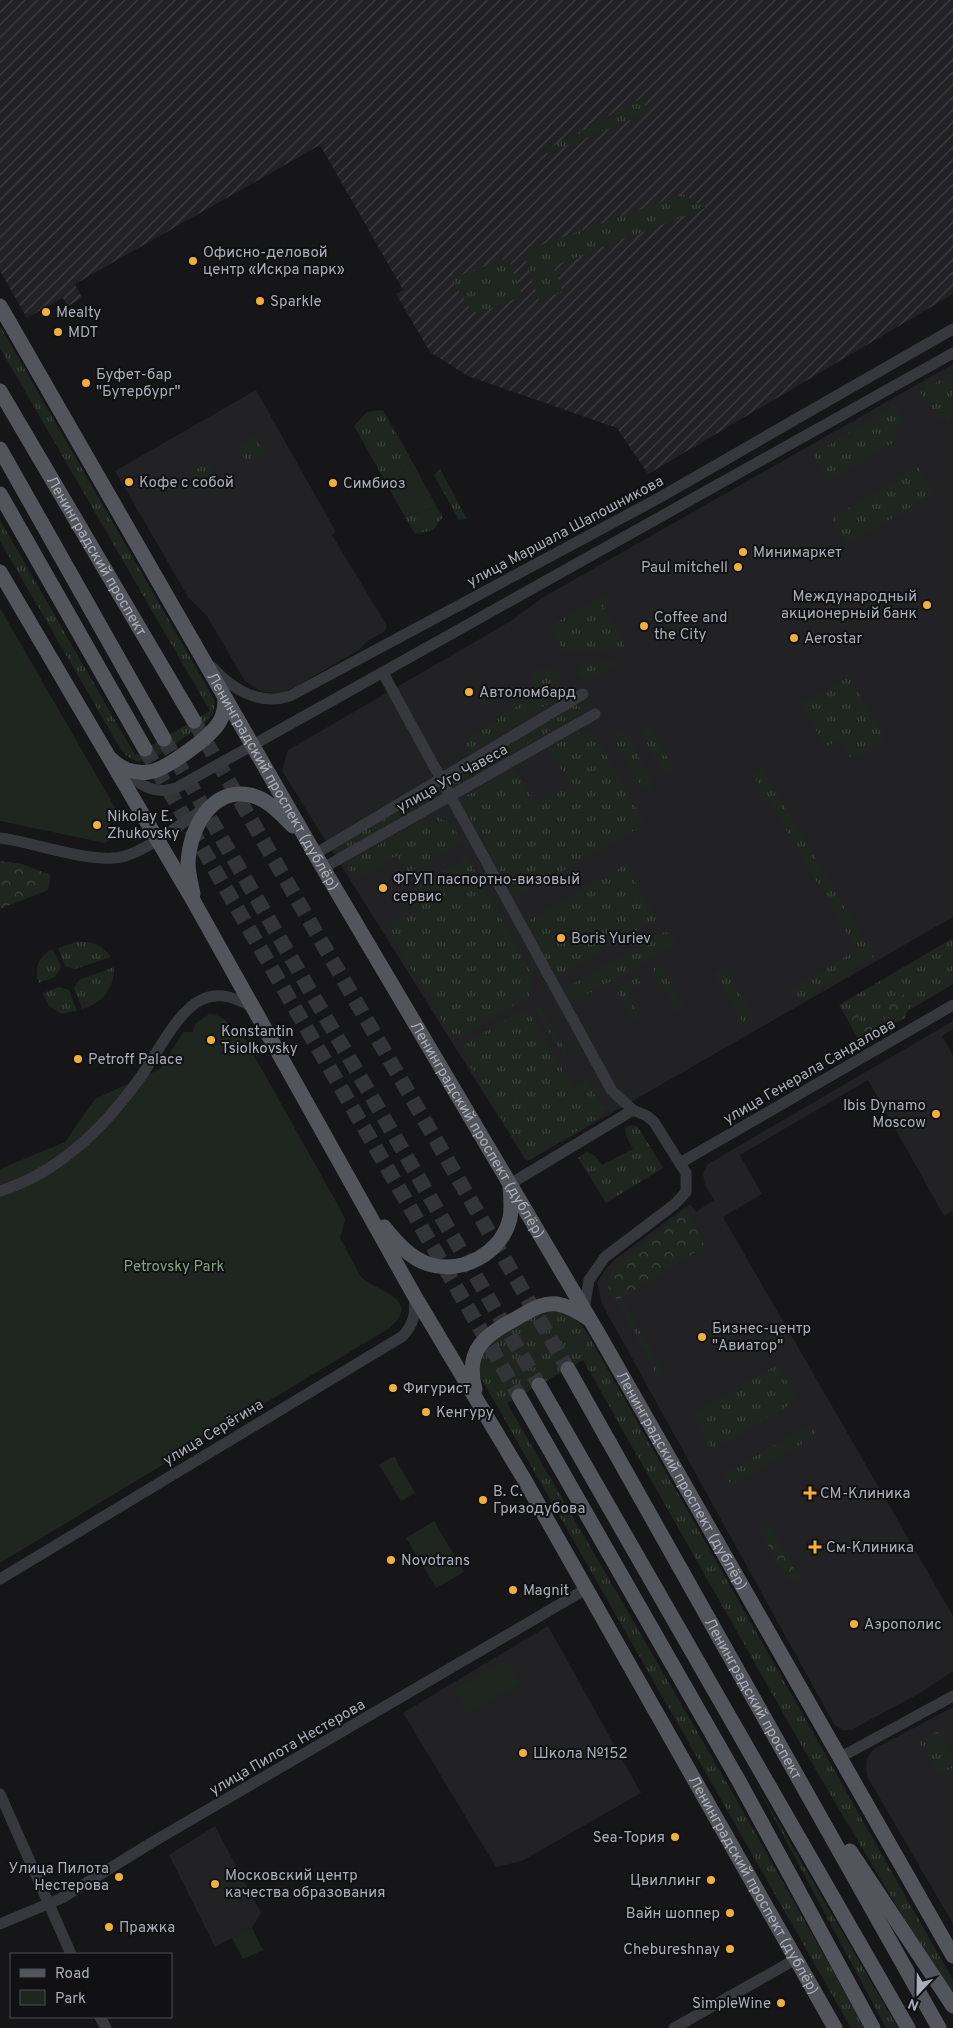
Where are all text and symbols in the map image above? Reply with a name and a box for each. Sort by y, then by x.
place label: Офисно-деловой центр «Искра парк» [203,244,345,280]
marker: Офисно-деловой центр «Искра парк» [187,255,199,267]
place label: Sparkle [270,293,321,312]
marker: Sparkle [254,295,266,307]
place label: Mealty [56,304,101,323]
marker: Mealty [40,306,52,318]
place label: MDT [68,324,98,343]
marker: MDT [52,326,64,338]
place label: Буфет-бар "Бутербург" [96,366,181,402]
marker: Буфет-бар "Бутербург" [80,377,92,389]
street label: улица Маршала Шапошникова [464,472,667,592]
street label: Ленинградский проспект [41,473,150,640]
place label: Кофе с собой [139,474,234,493]
place label: Симбиоз [343,475,406,494]
marker: Кофе с собой [123,476,135,488]
marker: Симбиоз [327,477,339,489]
place label: Минимаркет [753,544,842,563]
marker: Минимаркет [737,546,749,558]
place label: Paul mitchell [641,559,728,578]
marker: Paul mitchell [732,561,744,573]
place label: Международный акционерный банк [781,588,917,624]
marker: Международный акционерный банк [921,599,933,611]
place label: Coffee and the City [654,609,727,645]
marker: Coffee and the City [638,620,650,632]
place label: Aerostar [804,630,862,649]
marker: Aerostar [788,632,800,644]
street label: Ленинградский проспект (дублёр) [202,669,342,894]
place label: Автоломбард [479,684,576,703]
marker: Автоломбард [463,686,475,698]
street label: улица Уго Чавеса [394,741,512,818]
place label: Nikolay E. Zhukovsky [107,808,180,844]
marker: Nikolay E. Zhukovsky [91,819,103,831]
place label: ФГУП паспортно-визовый сервис [393,871,580,907]
marker: ФГУП паспортно-визовый сервис [377,882,389,894]
place label: Boris Yuriev [571,930,651,949]
marker: Boris Yuriev [555,932,567,944]
street label: улица Генерала Сандалова [720,1015,899,1129]
street label: Ленинградский проспект (дублёр) [405,1018,548,1242]
place label: Konstantin Tsiolkovsky [221,1023,298,1059]
marker: Konstantin Tsiolkovsky [205,1034,217,1046]
place label: Petroff Palace [88,1051,183,1070]
marker: Petroff Palace [72,1053,84,1065]
place label: Ibis Dynamo Moscow [843,1097,926,1133]
marker: Ibis Dynamo Moscow [930,1108,942,1120]
park label: Petrovsky Park [124,1258,224,1277]
place label: Бизнес-центр "Авиатор" [712,1320,811,1356]
marker: Бизнес-центр "Авиатор" [696,1331,708,1343]
street label: Ленинградский проспект (дублёр) [611,1368,751,1594]
place label: Фигурист [403,1380,470,1399]
marker: Фигурист [387,1382,399,1394]
street label: улица Серёгина [160,1396,267,1471]
place label: Кенгуру [436,1404,494,1423]
marker: Кенгуру [420,1406,432,1418]
place label: В. С. Гризодубова [493,1483,585,1519]
place label: СМ-Клиника [820,1485,910,1504]
marker: СМ-Клиника [804,1487,816,1499]
marker: В. С. Гризодубова [477,1494,489,1506]
place label: См-Клиника [826,1539,914,1558]
marker: См-Клиника [808,1540,822,1554]
place label: Novotrans [401,1552,470,1571]
marker: Novotrans [385,1554,397,1566]
place label: Magnit [523,1582,569,1601]
marker: Magnit [507,1584,519,1596]
street label: Ленинградский проспект [699,1615,805,1784]
place label: Аэрополис [864,1616,942,1635]
marker: Аэрополис [848,1618,860,1630]
street label: улица Пилота Нестерова [206,1696,369,1801]
place label: Школа №152 [533,1745,628,1764]
marker: Школа №152 [517,1747,529,1759]
street label: Ленинградский проспект (дублёр) [683,1773,822,1999]
place label: Sea-Тория [593,1829,665,1848]
marker: Sea-Тория [669,1831,681,1843]
place label: Улица Пилота Нестерова [8,1860,109,1896]
place label: Московский центр качества образования [225,1867,385,1903]
marker: Улица Пилота Нестерова [113,1871,125,1883]
place label: Цвиллинг [630,1872,701,1891]
marker: Цвиллинг [705,1874,717,1886]
marker: Московский центр качества образования [209,1878,221,1890]
place label: Вайн шоппер [626,1905,720,1924]
marker: Вайн шоппер [724,1907,736,1919]
place label: Пражка [119,1919,175,1938]
marker: Пражка [103,1921,115,1933]
place label: Chebureshnay [623,1941,720,1960]
marker: Chebureshnay [724,1943,736,1955]
legend [10,1953,172,2018]
text: Road [55,1965,90,1984]
north arrow [893,1968,943,2018]
text: Park [55,1990,86,2009]
text: N [906,1994,922,2013]
place label: SimpleWine [692,1995,771,2014]
marker: SimpleWine [775,1997,787,2009]

